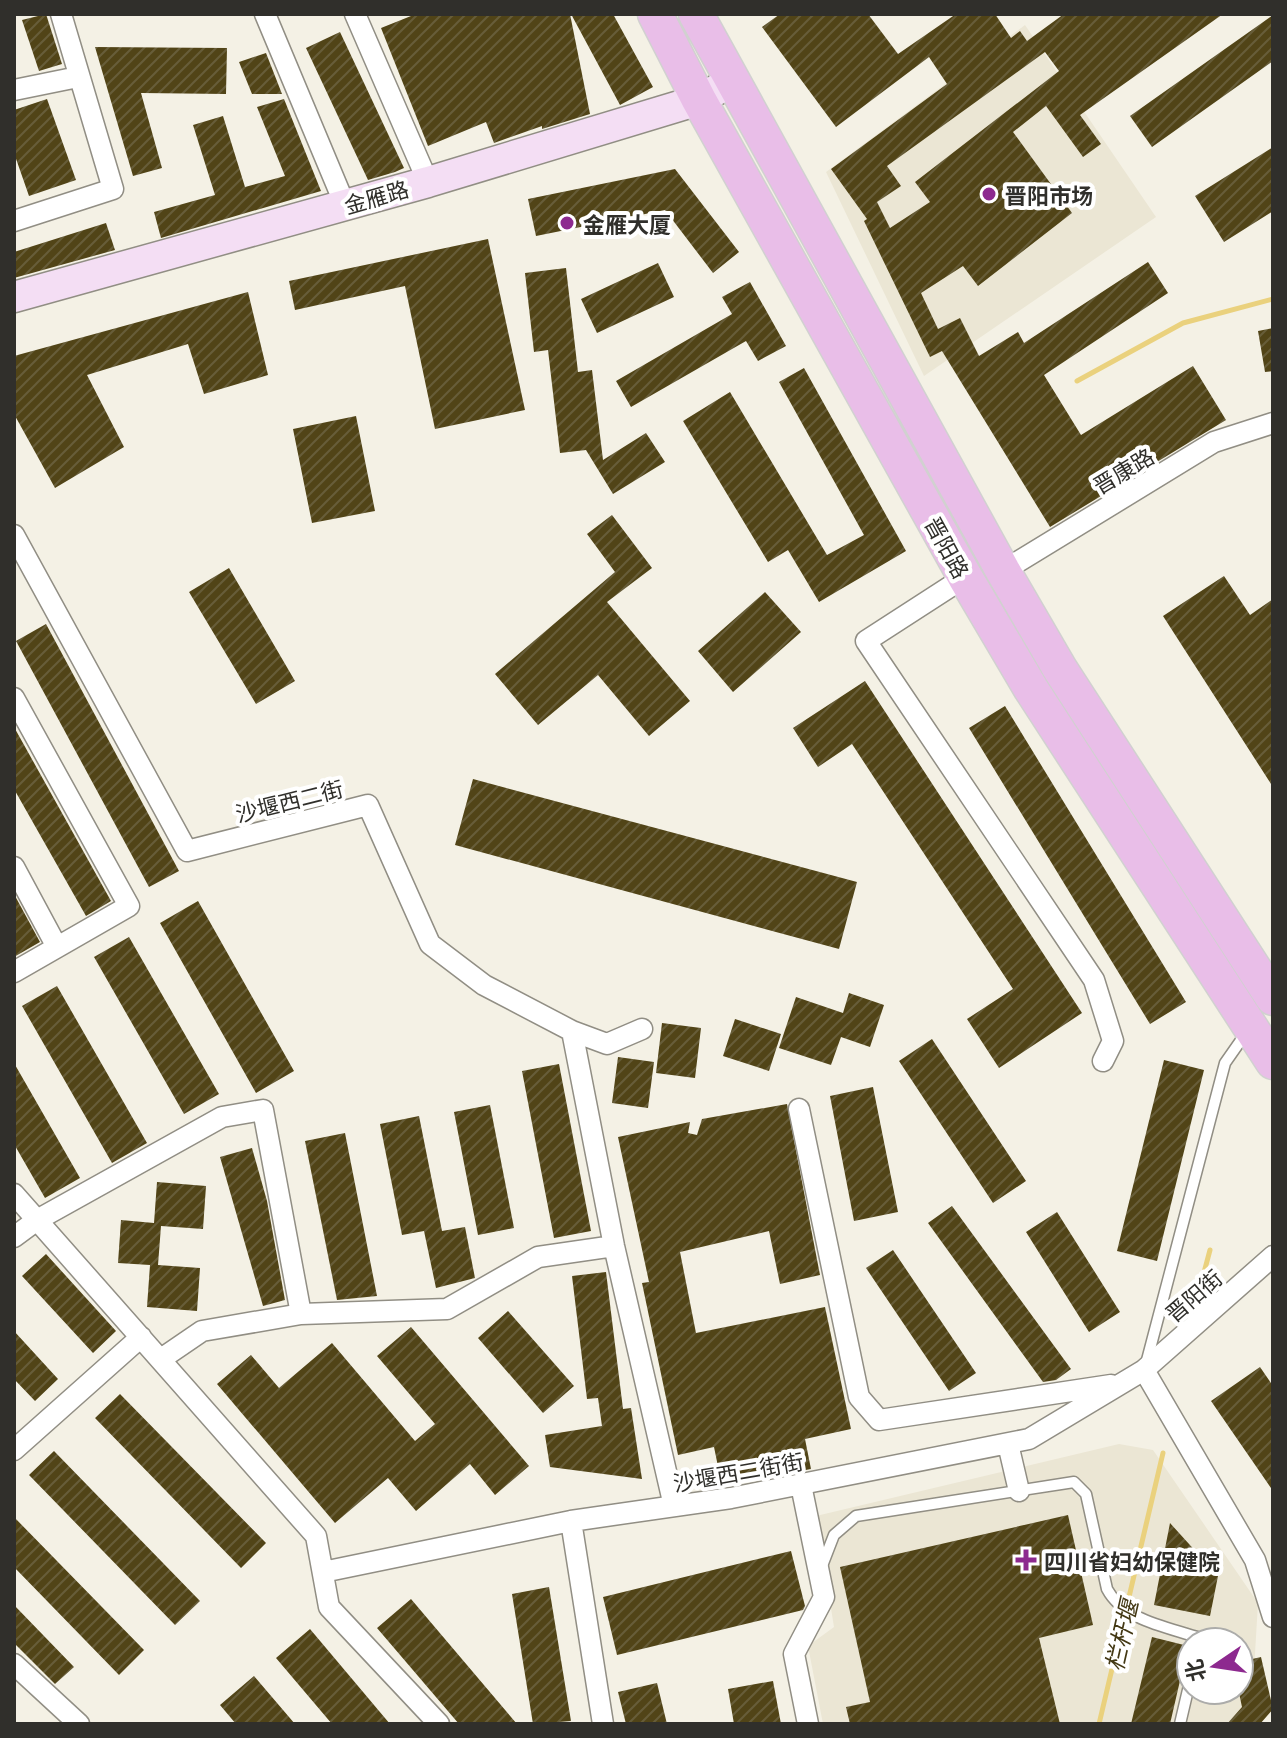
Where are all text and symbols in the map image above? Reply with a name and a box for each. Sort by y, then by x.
street label: 金雁路 [340,171,412,221]
place label: 晋阳市场 [1005,178,1093,211]
marker: 晋阳市场 [980,185,998,203]
place label: 金雁大厦 [583,207,671,240]
marker: 金雁大厦 [558,214,576,232]
street label: 晋康路 [1086,439,1160,501]
street label: 晋阳路 [918,510,978,584]
street label: 沙堰西二街 [232,771,346,829]
street label: 晋阳街 [1157,1261,1229,1329]
street label: 沙堰西二街街 [670,1443,806,1499]
place label: 四川省妇幼保健院 [1044,1544,1220,1577]
marker: 四川省妇幼保健院 [1015,1549,1037,1571]
water label: 栏杆堰 [1095,1592,1146,1674]
north arrow [1175,1626,1255,1706]
text: 北 [1175,1656,1213,1685]

